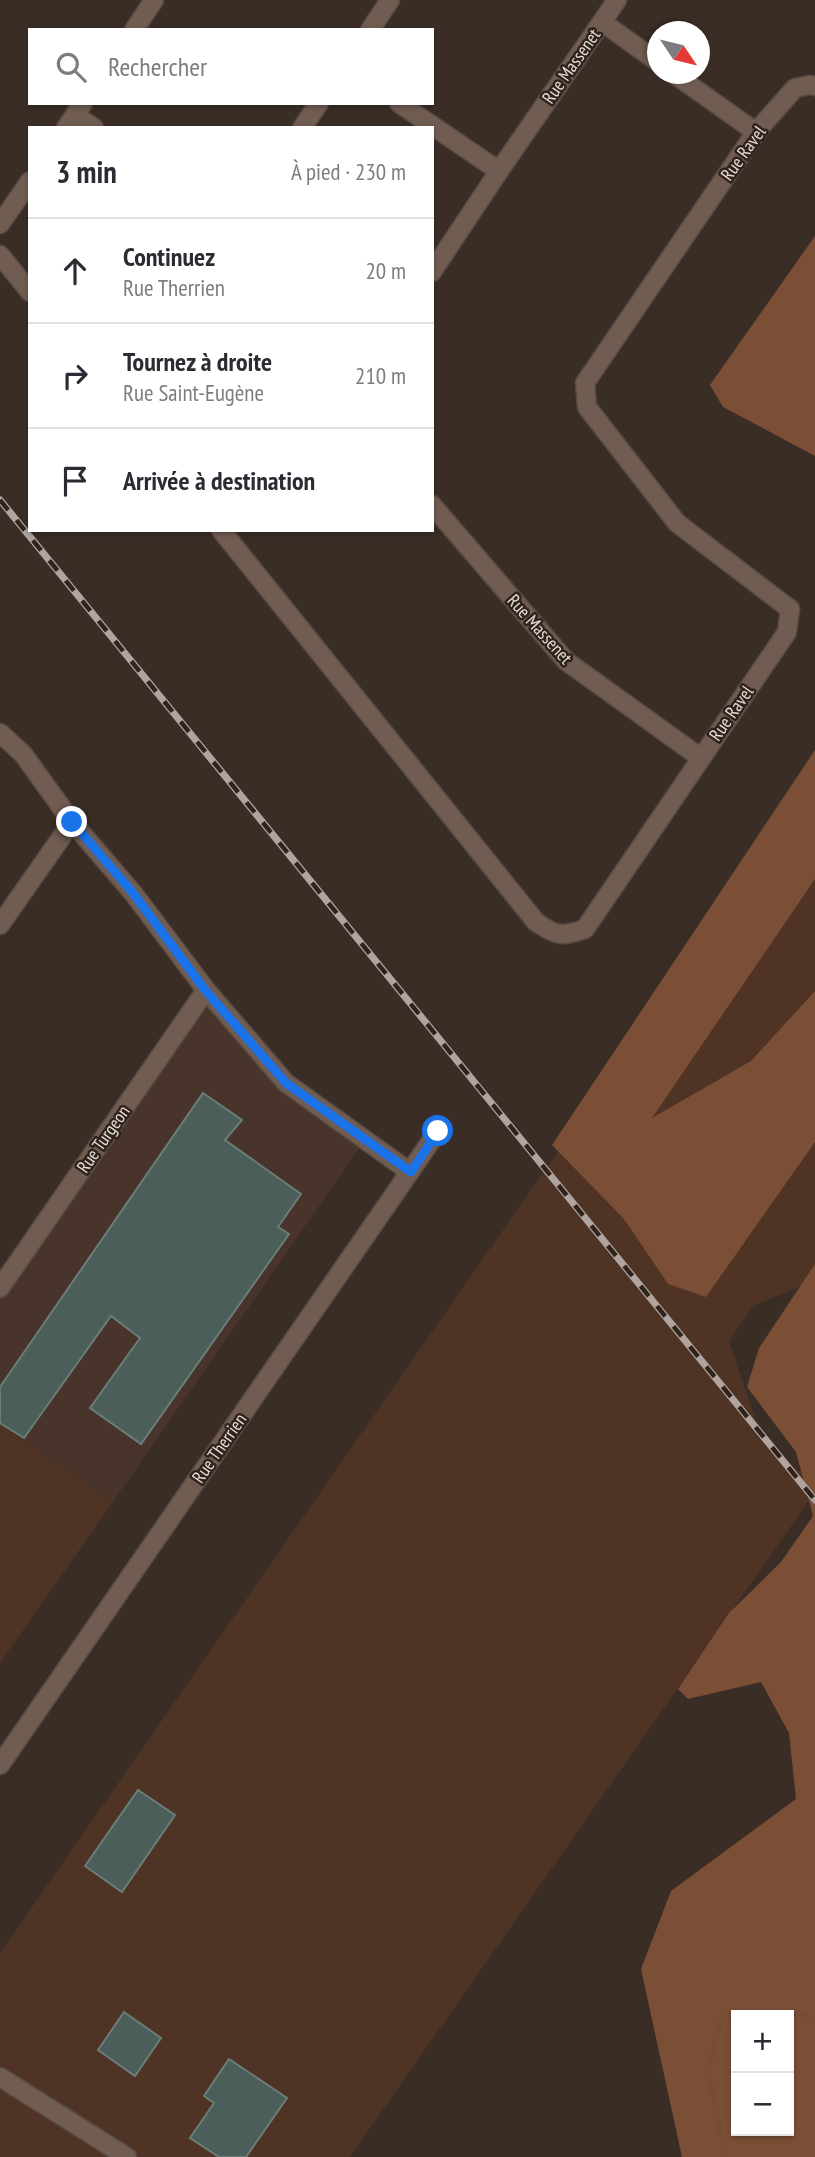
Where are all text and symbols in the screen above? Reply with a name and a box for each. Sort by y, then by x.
north arrow [647,21,710,84]
street label: Rue Massenet [537,24,605,108]
search box [28,28,434,105]
icon: search [52,48,90,86]
text: Rechercher [108,50,207,83]
street label: Rue Ravel [715,120,771,185]
text: 3 min [56,152,117,191]
text: À pied · 230 m [291,157,406,186]
text: Continuez [123,240,215,273]
icon: ahead [56,252,94,290]
text: 20 m [365,256,406,285]
text: Rue Therrien [123,273,225,302]
text: Tournez à droite [123,345,272,378]
icon: right [56,357,94,395]
text: 210 m [355,361,406,390]
text: Rue Saint-Eugène [123,378,264,407]
icon: arrive [56,462,94,500]
text: Arrivée à destination [123,464,315,497]
street label: Rue Massenet [503,589,577,669]
street label: Rue Ravel [704,680,759,745]
route end [56,806,87,837]
street label: Rue Turgeon [71,1101,135,1177]
route start [422,1115,453,1146]
street label: Rue Therrien [187,1409,251,1487]
map controls [731,2010,794,2136]
button: + [731,2010,794,2073]
button: − [731,2073,794,2136]

